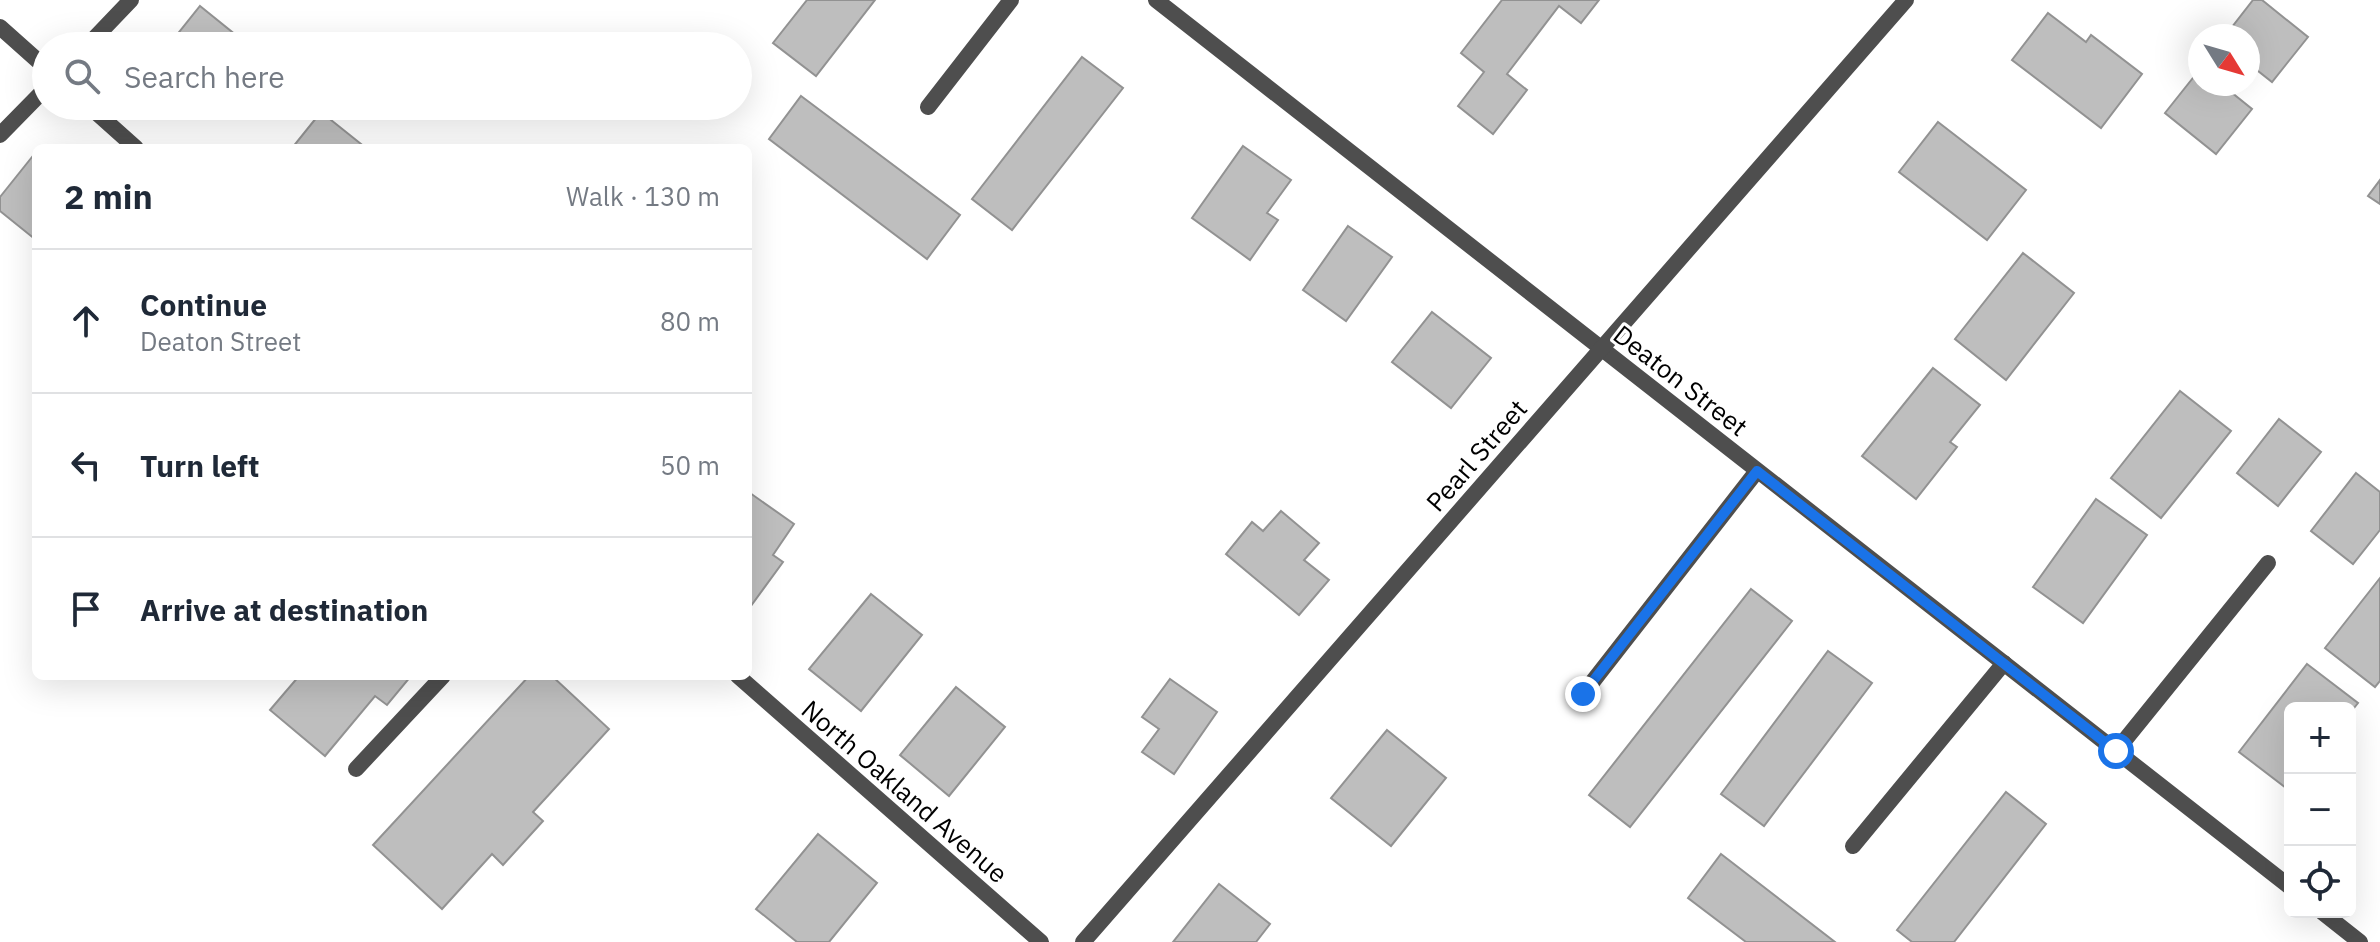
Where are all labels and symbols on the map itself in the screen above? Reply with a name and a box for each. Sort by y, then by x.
north arrow [2188,24,2260,96]
street label: Deaton Street [1607,317,1755,443]
street label: Pearl Street [1418,392,1534,518]
route end [1565,676,1601,712]
street label: North Oakland Avenue [795,692,1015,890]
route start [2098,733,2134,769]

